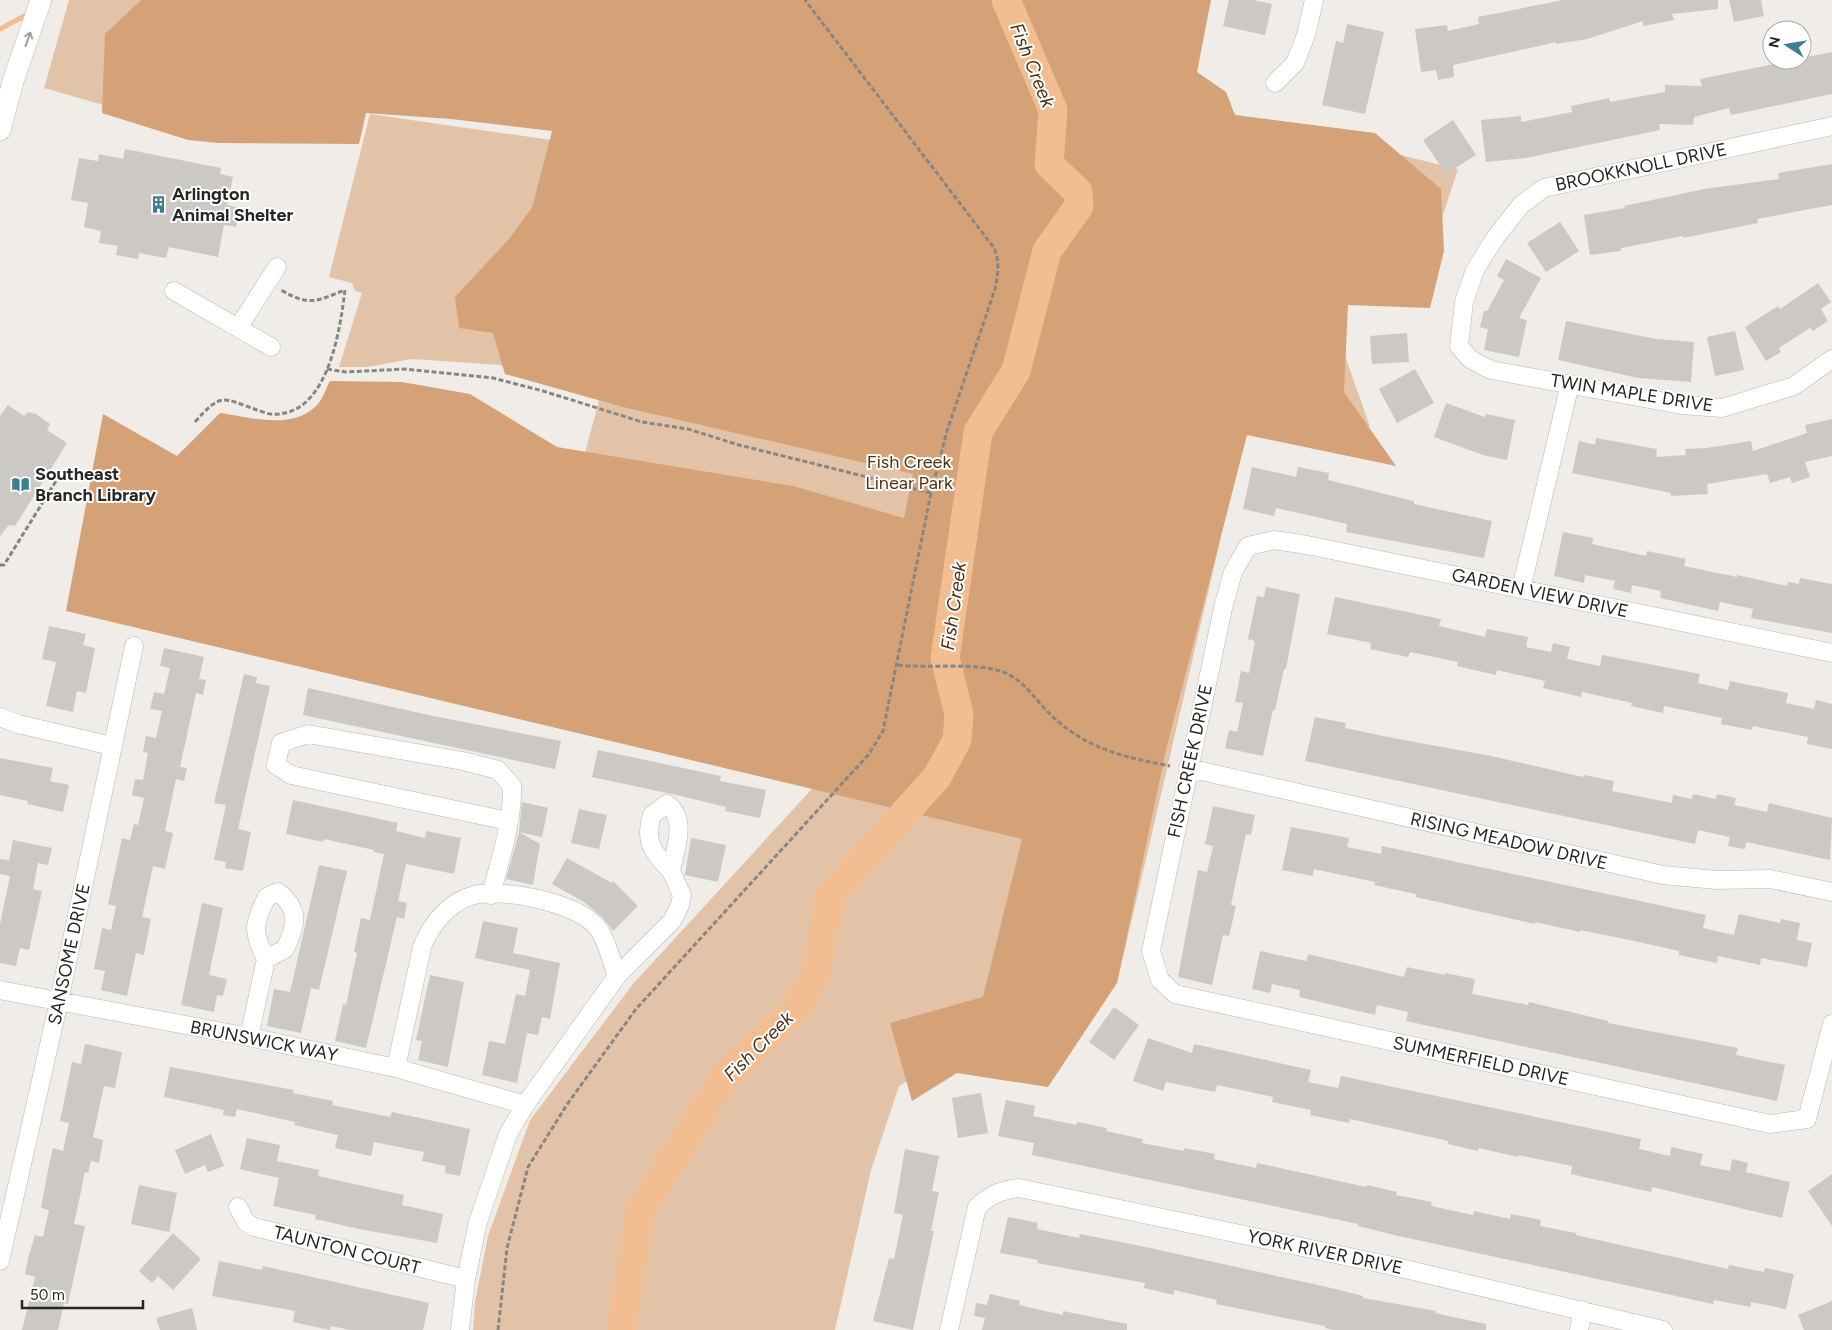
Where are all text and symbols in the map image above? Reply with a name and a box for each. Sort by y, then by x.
water label: Fish Creek [1005,20,1060,112]
north arrow [1762,20,1812,70]
one-way arrow [23,31,33,47]
text: N [1765,35,1784,49]
street label: BROOKKNOLL DRIVE [1553,138,1729,196]
place label: Arlington Animal Shelter [172,183,293,226]
building icon: Arlington Animal Shelter [148,194,168,214]
street label: TWIN MAPLE DRIVE [1549,369,1715,417]
park label: Fish Creek Linear Park [865,451,953,494]
place label: Southeast Branch Library [35,463,156,506]
library icon: Southeast Branch Library [11,474,31,494]
water label: Fish Creek [936,560,971,652]
street label: GARDEN VIEW DRIVE [1450,564,1630,622]
street label: FISH CREEK DRIVE [1163,682,1217,840]
street label: RISING MEADOW DRIVE [1408,808,1610,874]
street label: SANSOME DRIVE [43,881,95,1027]
water label: Fish Creek [719,1006,799,1086]
street label: BRUNSWICK WAY [188,1016,340,1066]
street label: SUMMERFIELD DRIVE [1391,1032,1571,1090]
street label: TAUNTON COURT [271,1221,423,1279]
street label: YORK RIVER DRIVE [1245,1225,1405,1279]
scale bar [22,1278,144,1310]
text: 50 m [30,1286,65,1304]

